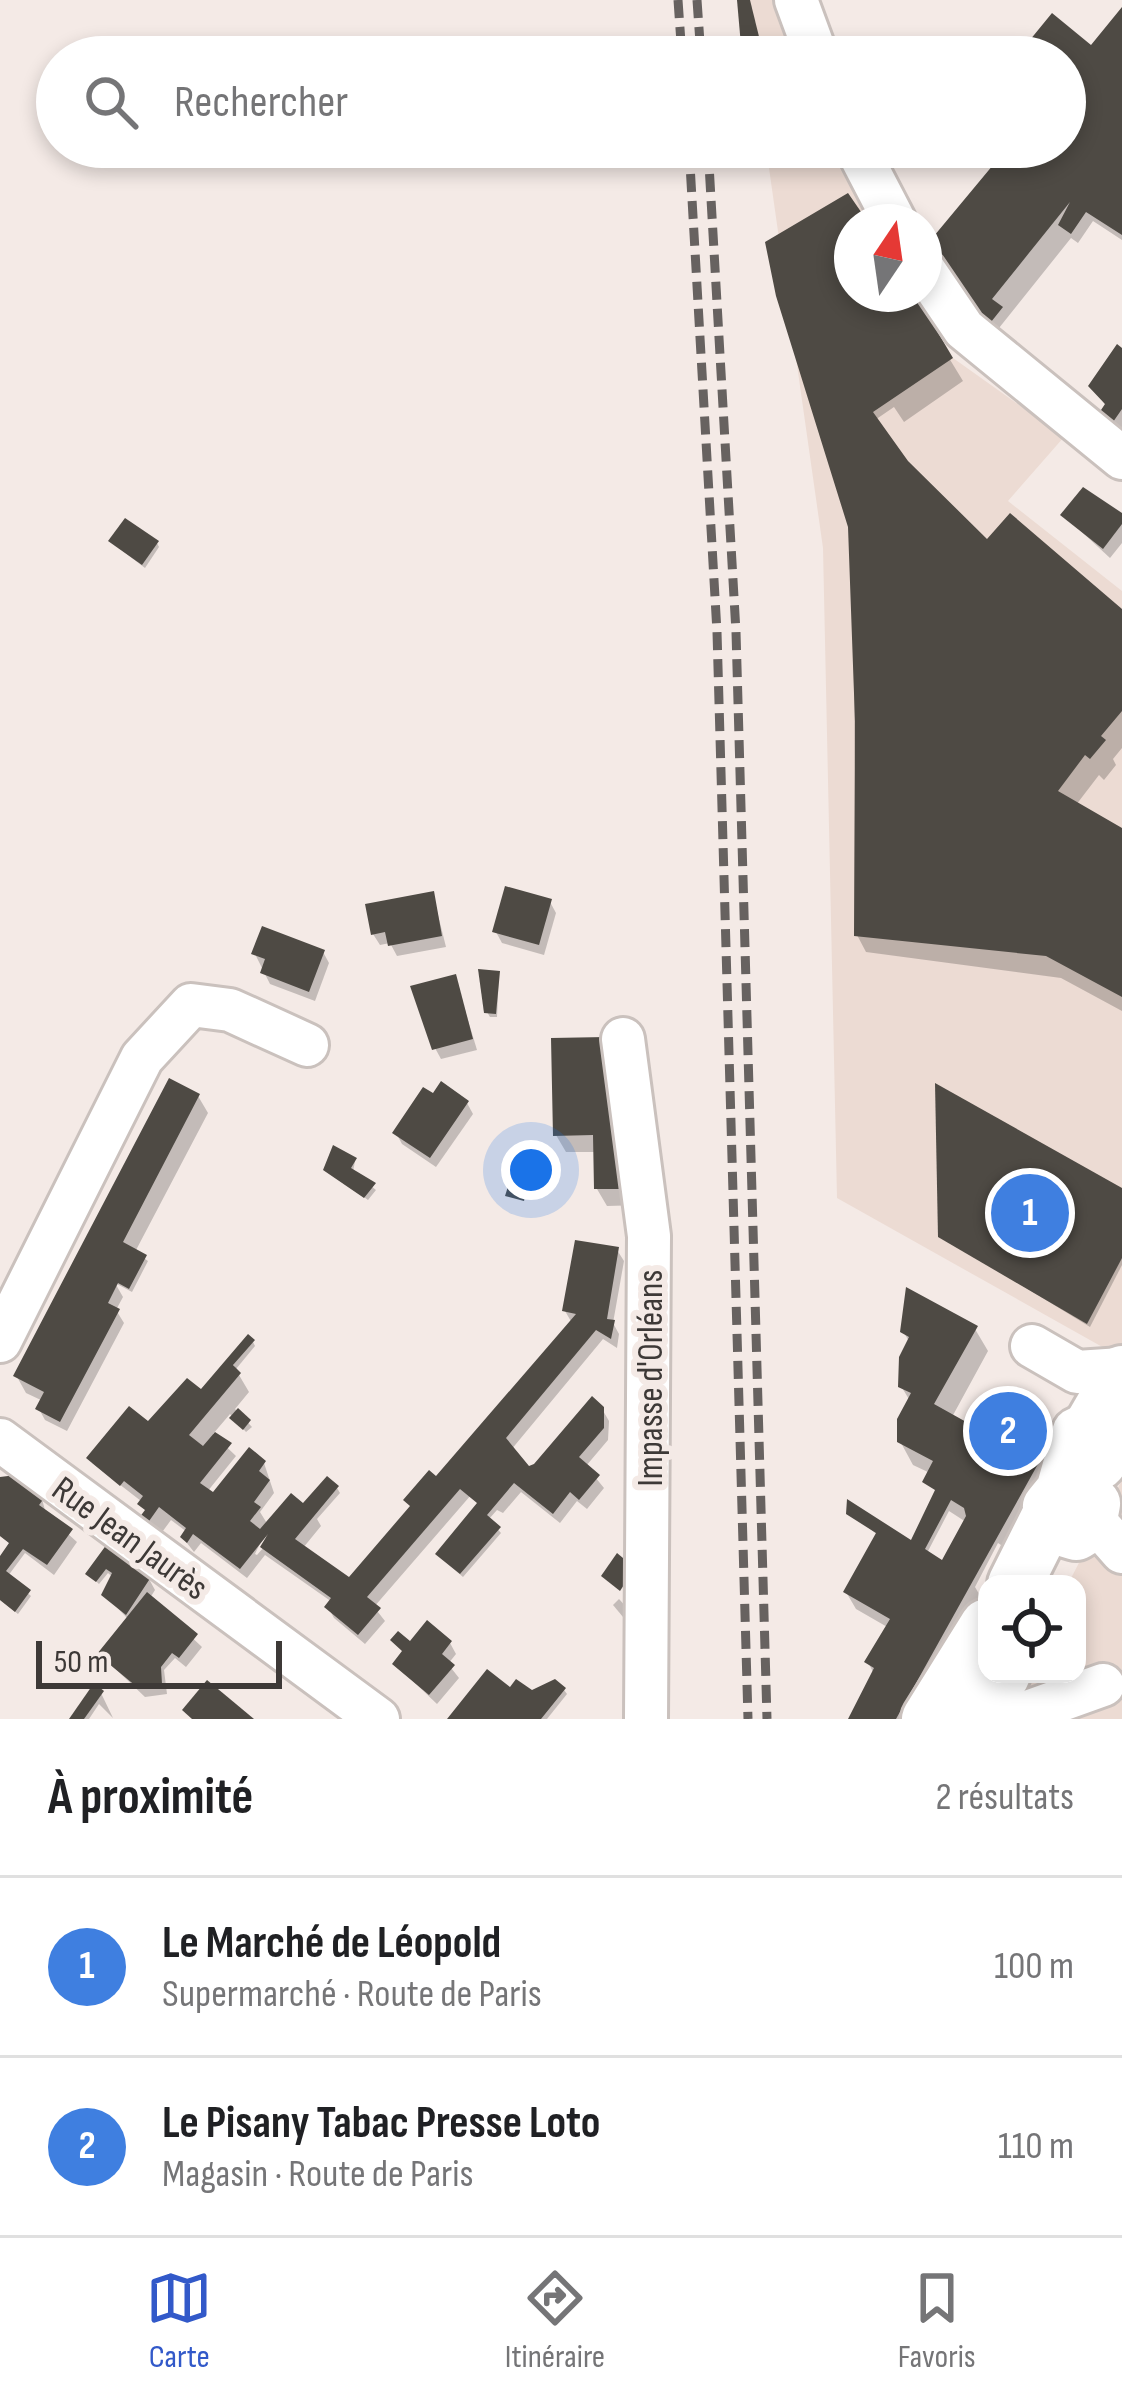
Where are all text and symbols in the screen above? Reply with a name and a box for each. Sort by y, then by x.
search box [36,36,1086,168]
icon: search [78,69,144,135]
text: Rechercher [174,75,348,130]
north arrow [834,204,942,312]
your location [501,1140,561,1200]
pin: 1 [991,1168,1069,1258]
street label: Impasse d'Orléans [630,1270,673,1486]
pin: 2 [969,1386,1047,1476]
street label: Rue Jean Jaurès [43,1468,216,1610]
map controls [978,1575,1086,1683]
button: locate [978,1575,1086,1683]
scale bar [36,1635,282,1688]
text: 50 m [54,1642,108,1682]
text: À proximité [48,1767,253,1828]
text: 2 résultats [936,1774,1074,1821]
text: Le Marché de Léopold [162,1916,501,1971]
text: 1 [79,1943,95,1990]
text: 100 m [994,1943,1074,1990]
text: Supermarché · Route de Paris [162,1971,542,2018]
text: Le Pisany Tabac Presse Loto [162,2096,600,2151]
text: 2 [78,2123,96,2170]
text: 110 m [998,2123,1074,2170]
text: Magasin · Route de Paris [162,2151,473,2198]
tab: Carte [146,2265,212,2377]
tab: Itinéraire [505,2265,605,2377]
tab: Favoris [898,2265,976,2377]

